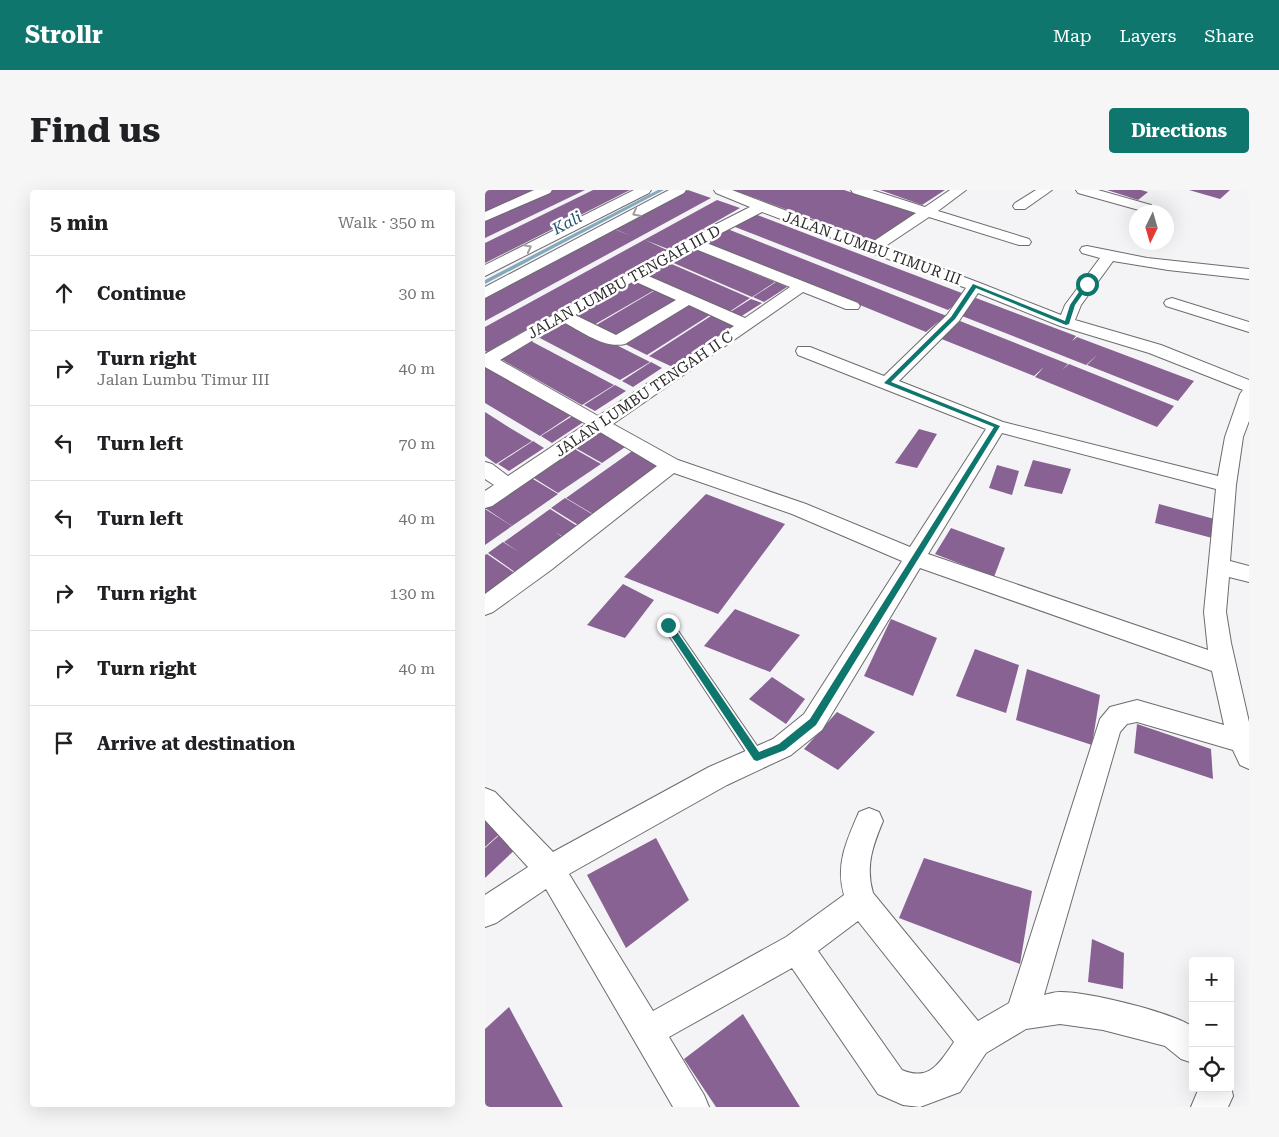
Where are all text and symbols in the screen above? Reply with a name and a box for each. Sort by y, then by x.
text: Strollr [25,21,103,49]
text: Map [1053,25,1092,46]
text: Layers [1120,25,1176,46]
text: Share [1204,25,1254,46]
button: Directions [1109,108,1249,153]
text: Find us [30,110,160,151]
north arrow [1129,205,1174,250]
water label: Kali [548,207,585,239]
one-way arrow [632,207,641,217]
street label: JALAN LUMBU TIMUR III [780,207,964,289]
text: 5 min [50,211,108,235]
text: Walk · 350 m [338,213,435,232]
street label: JALAN LUMBU TENGAH III D [524,221,724,343]
one-way arrow [523,245,532,255]
route start [1076,273,1099,296]
icon: ahead [50,279,78,307]
text: Continue [97,282,186,305]
text: 30 m [398,284,435,303]
street label: JALAN LUMBU TENGAH II C [551,327,737,461]
text: Turn right [97,347,197,370]
icon: right [50,354,78,382]
text: 40 m [398,359,435,378]
text: Jalan Lumbu Timur III [97,370,270,389]
icon: left [50,429,78,457]
text: Turn left [97,432,183,455]
text: 70 m [398,434,435,453]
icon: left [50,504,78,532]
text: Turn left [97,507,183,530]
text: 40 m [398,509,435,528]
icon: right [50,579,78,607]
text: Turn right [97,582,197,605]
text: 130 m [389,584,435,603]
route end [657,614,680,637]
icon: right [50,654,78,682]
text: Turn right [97,657,197,680]
text: 40 m [398,659,435,678]
icon: arrive [50,729,78,757]
text: Arrive at destination [97,732,295,755]
map controls [1189,957,1234,1092]
button: + [1189,957,1234,1002]
button: − [1189,1002,1234,1047]
button: locate [1189,1047,1234,1092]

